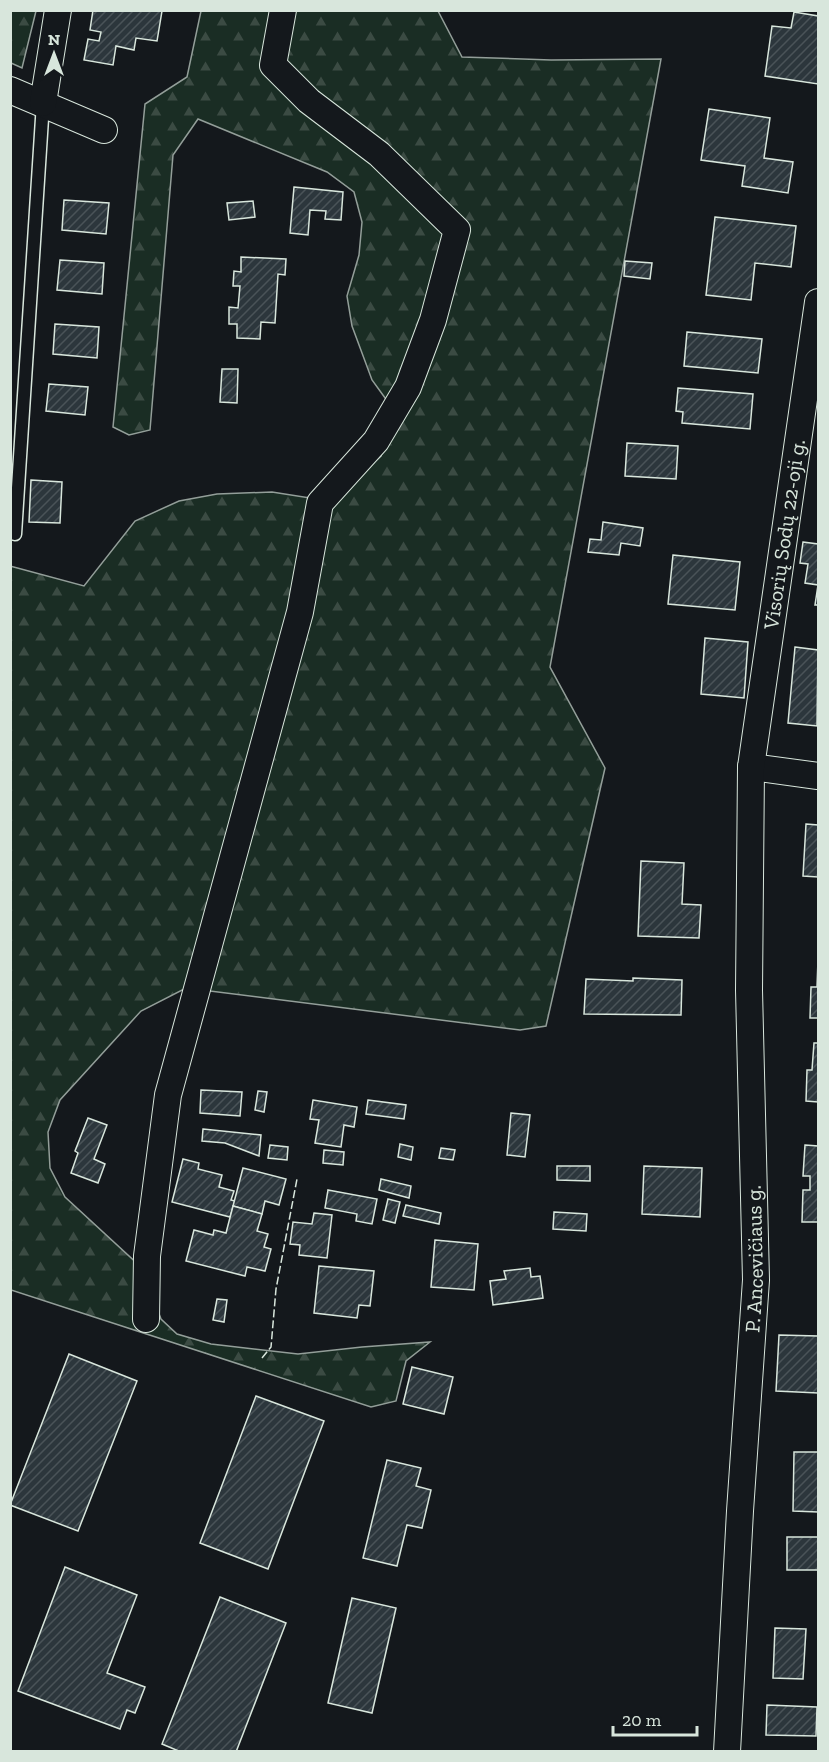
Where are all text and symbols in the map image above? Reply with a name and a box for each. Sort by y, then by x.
north arrow [24,24,84,84]
text: N [48,30,60,49]
street label: Visorių Sodų 22-oji g. [758,438,810,632]
street label: P. Ancevičiaus g. [739,1185,768,1333]
scale bar [613,1699,697,1737]
text: 20 m [622,1709,662,1731]

